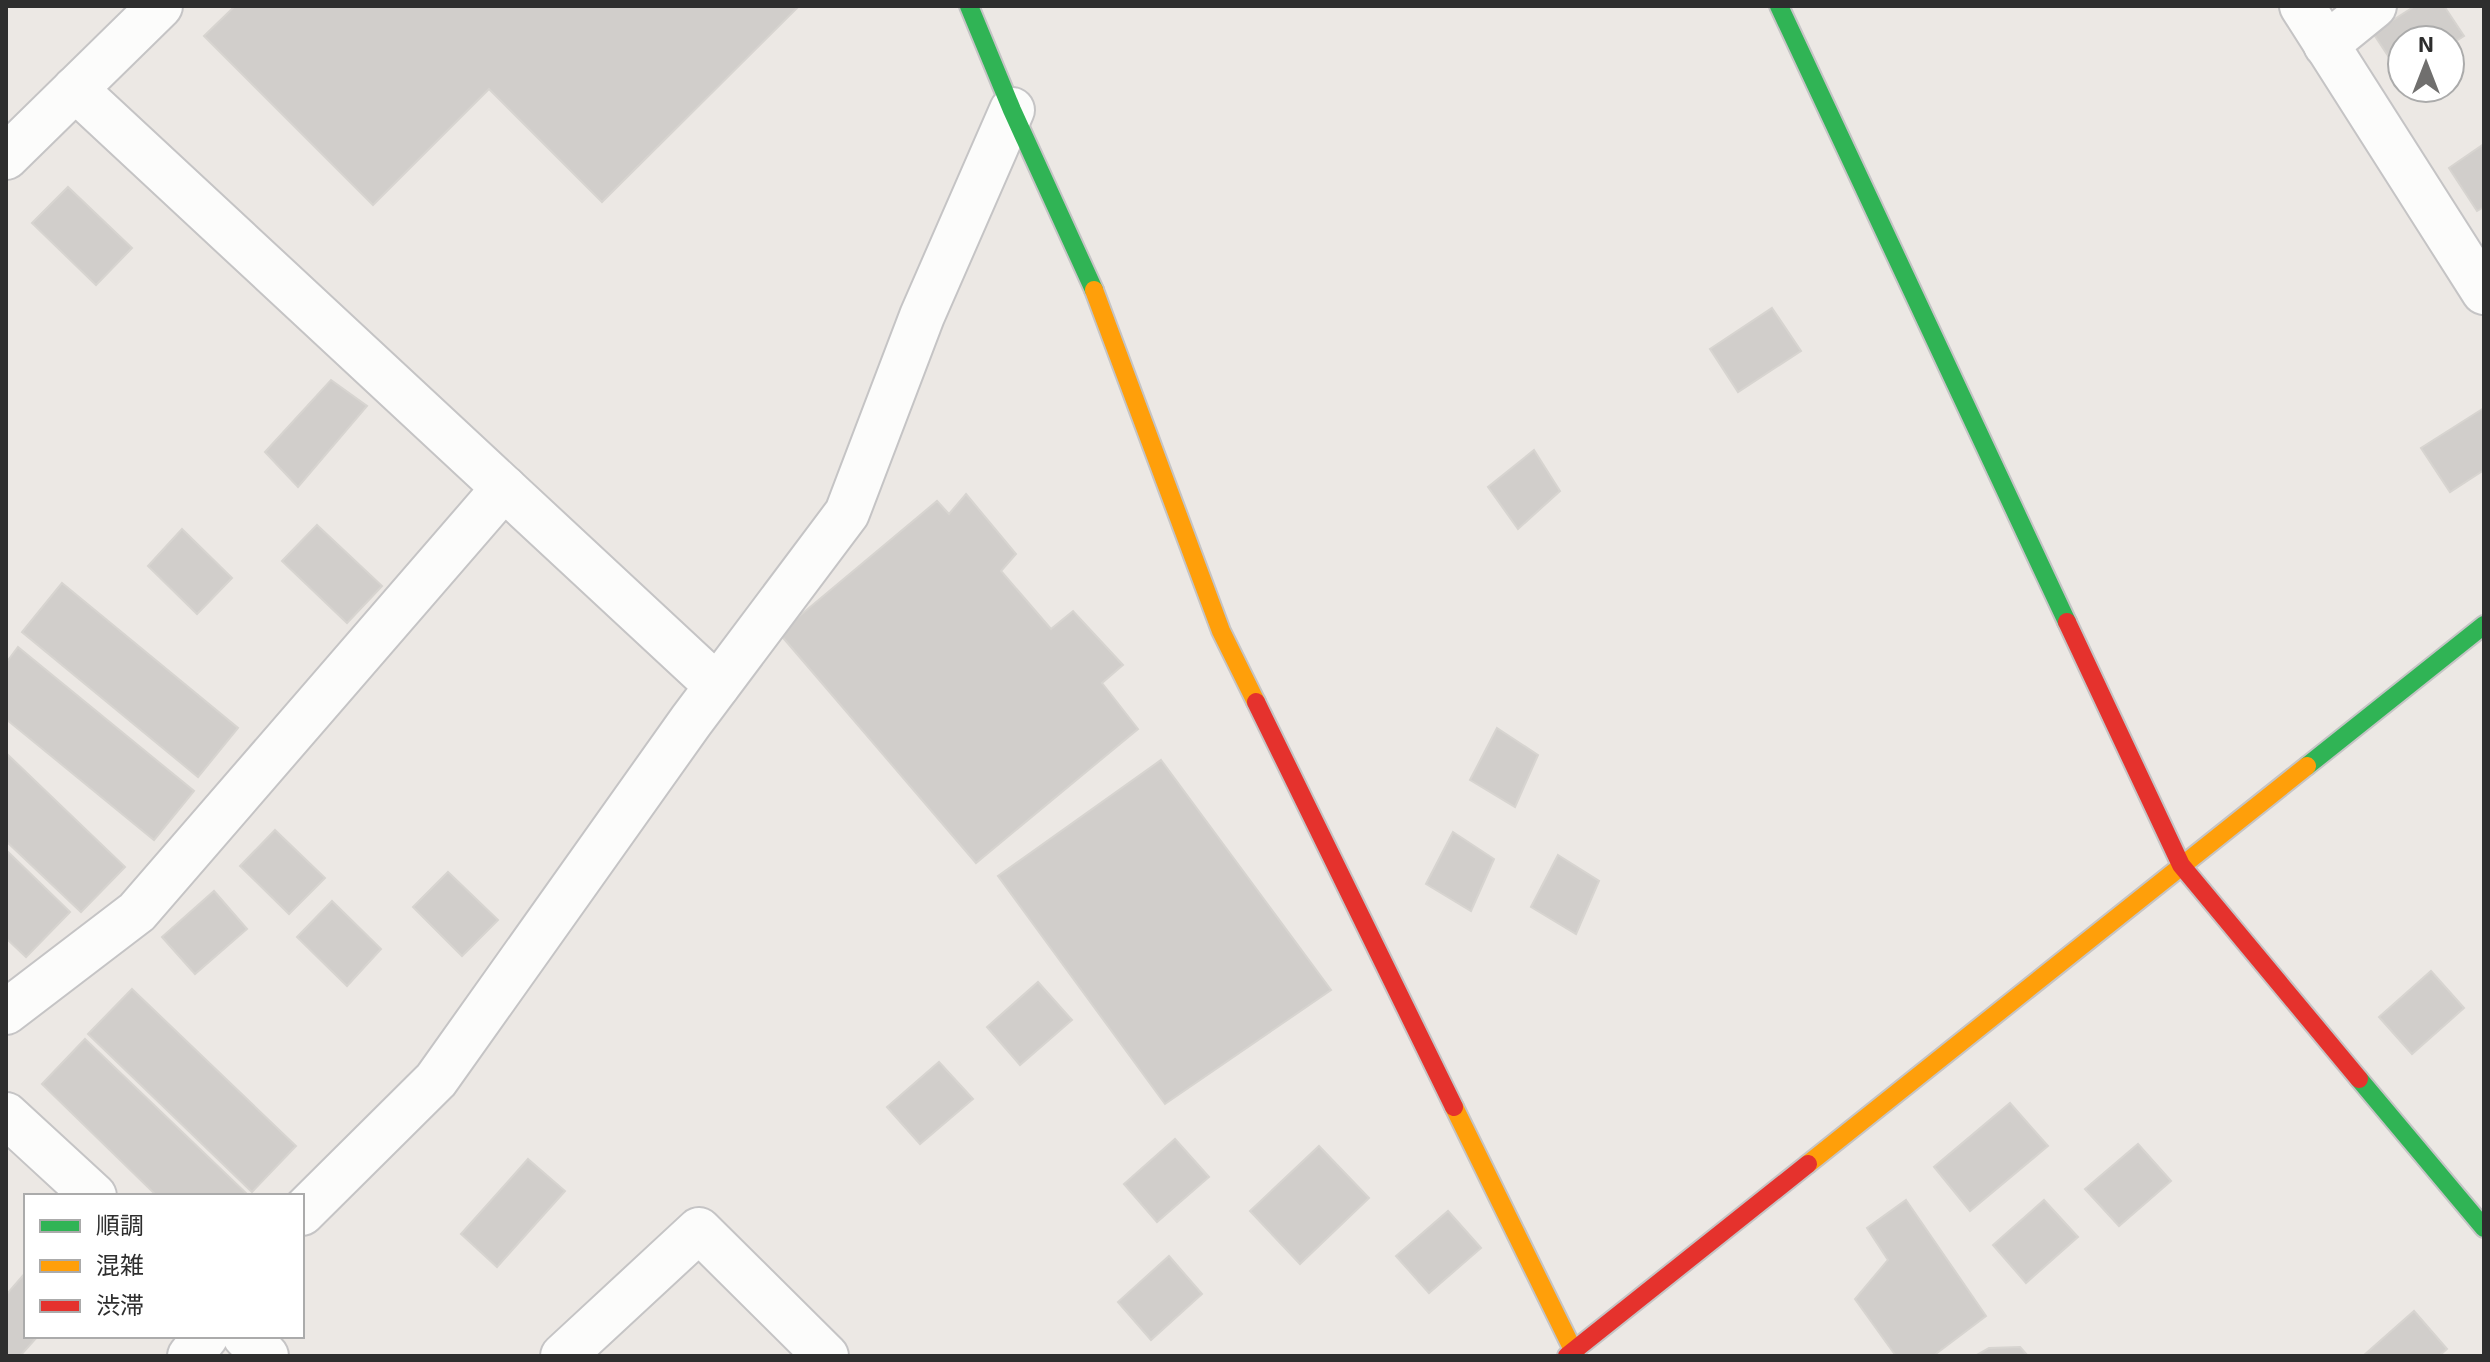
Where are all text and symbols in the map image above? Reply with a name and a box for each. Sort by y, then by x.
north arrow [2386,24,2466,104]
text: N [2418,30,2434,56]
legend [24,1194,304,1338]
text: 順調 [96,1210,144,1239]
text: 混雑 [96,1250,144,1279]
text: 渋滞 [96,1290,144,1319]

